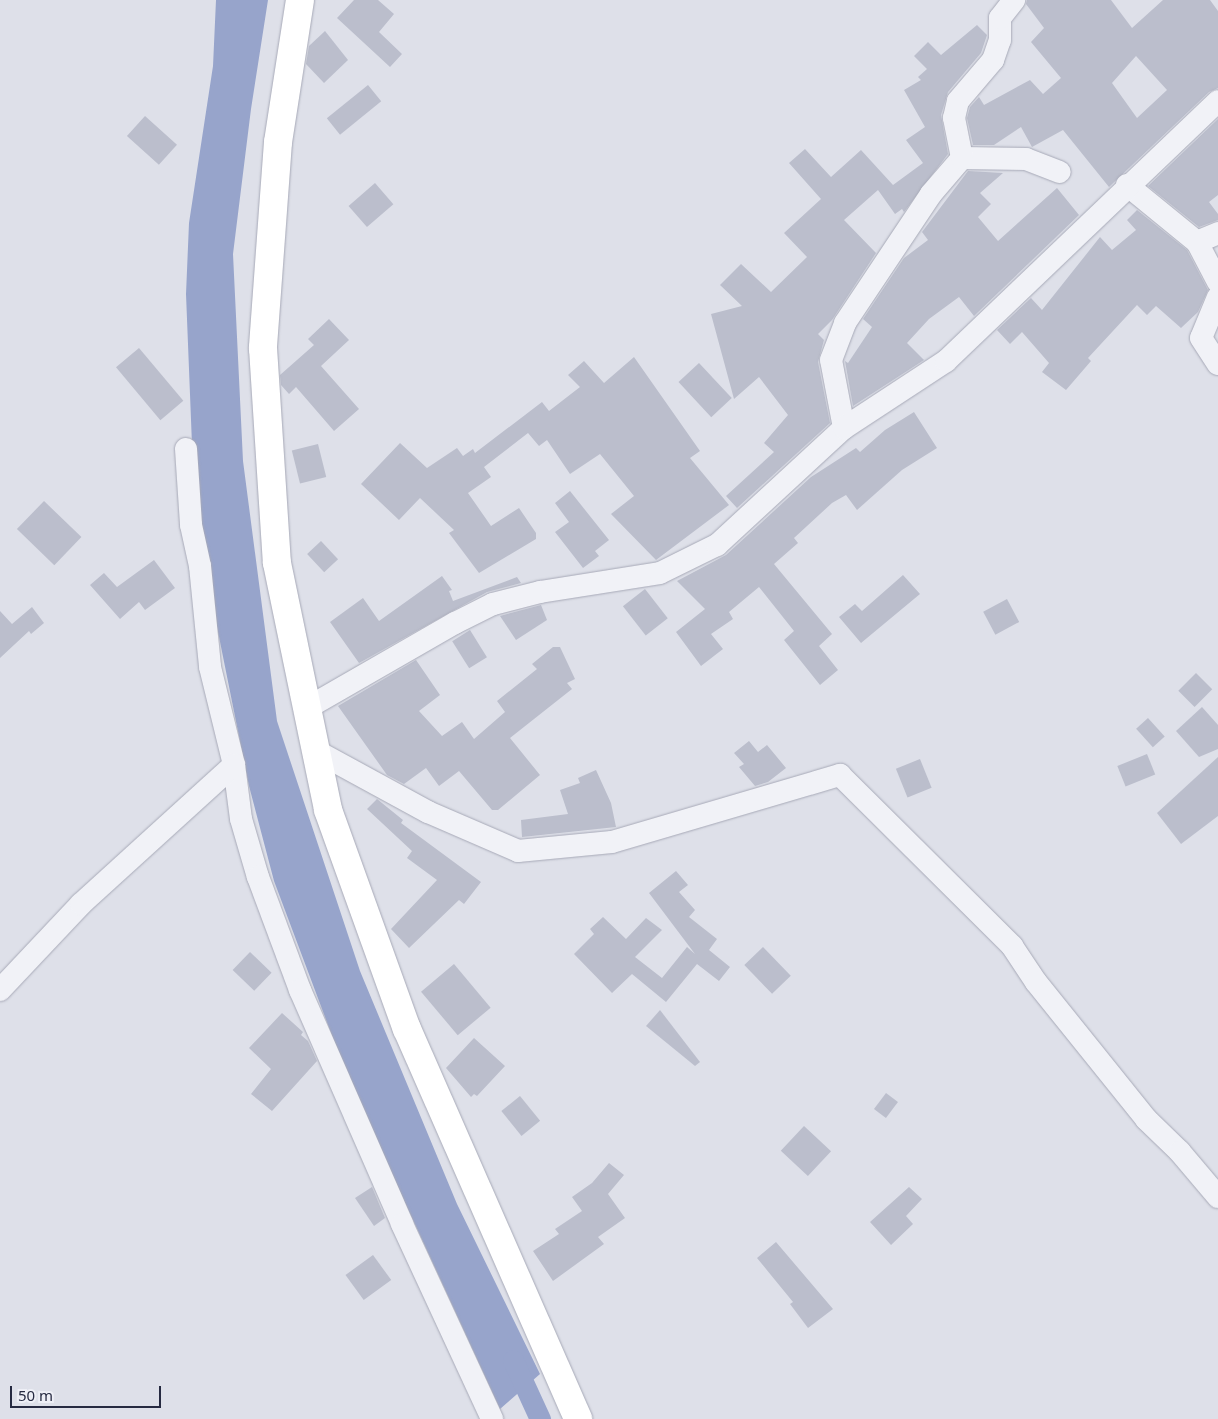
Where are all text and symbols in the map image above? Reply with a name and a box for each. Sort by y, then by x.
scale bar [12,1376,164,1408]
text: 50 m [18,1385,53,1405]

